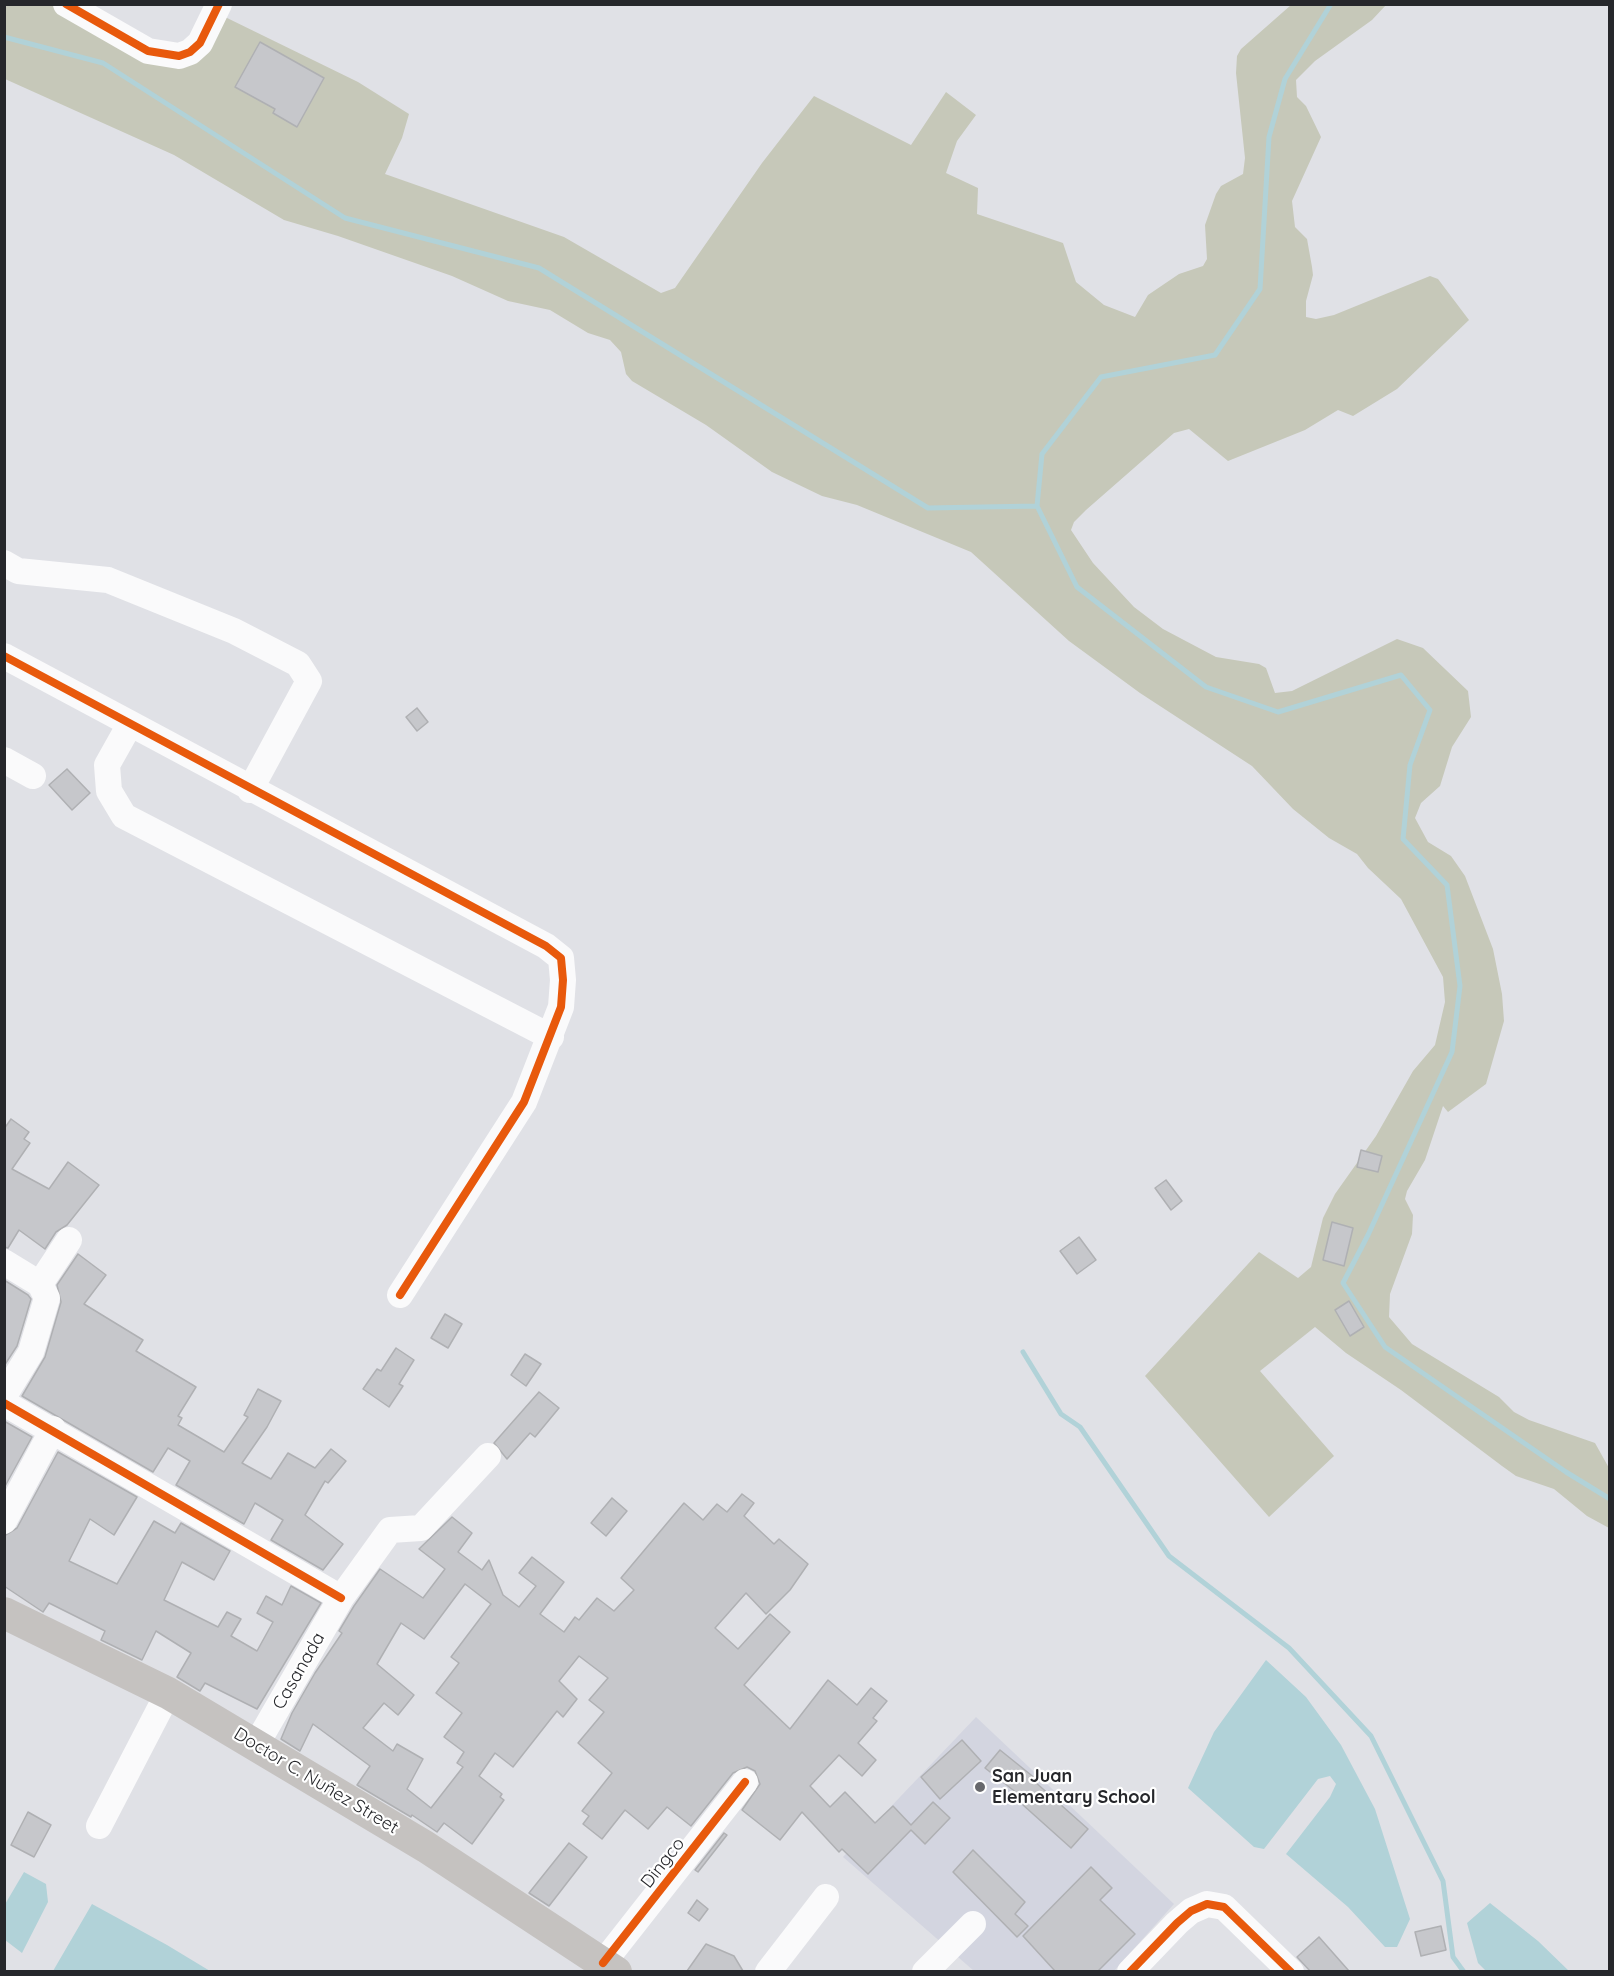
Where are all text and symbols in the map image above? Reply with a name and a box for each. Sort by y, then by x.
street label: Casanada [268,1629,330,1713]
street label: Doctor C. Nuñez Street [230,1723,402,1839]
place label: San Juan Elementary School [992,1766,1156,1808]
marker: San Juan Elementary School [973,1780,987,1794]
street label: Dingco [637,1833,689,1893]

